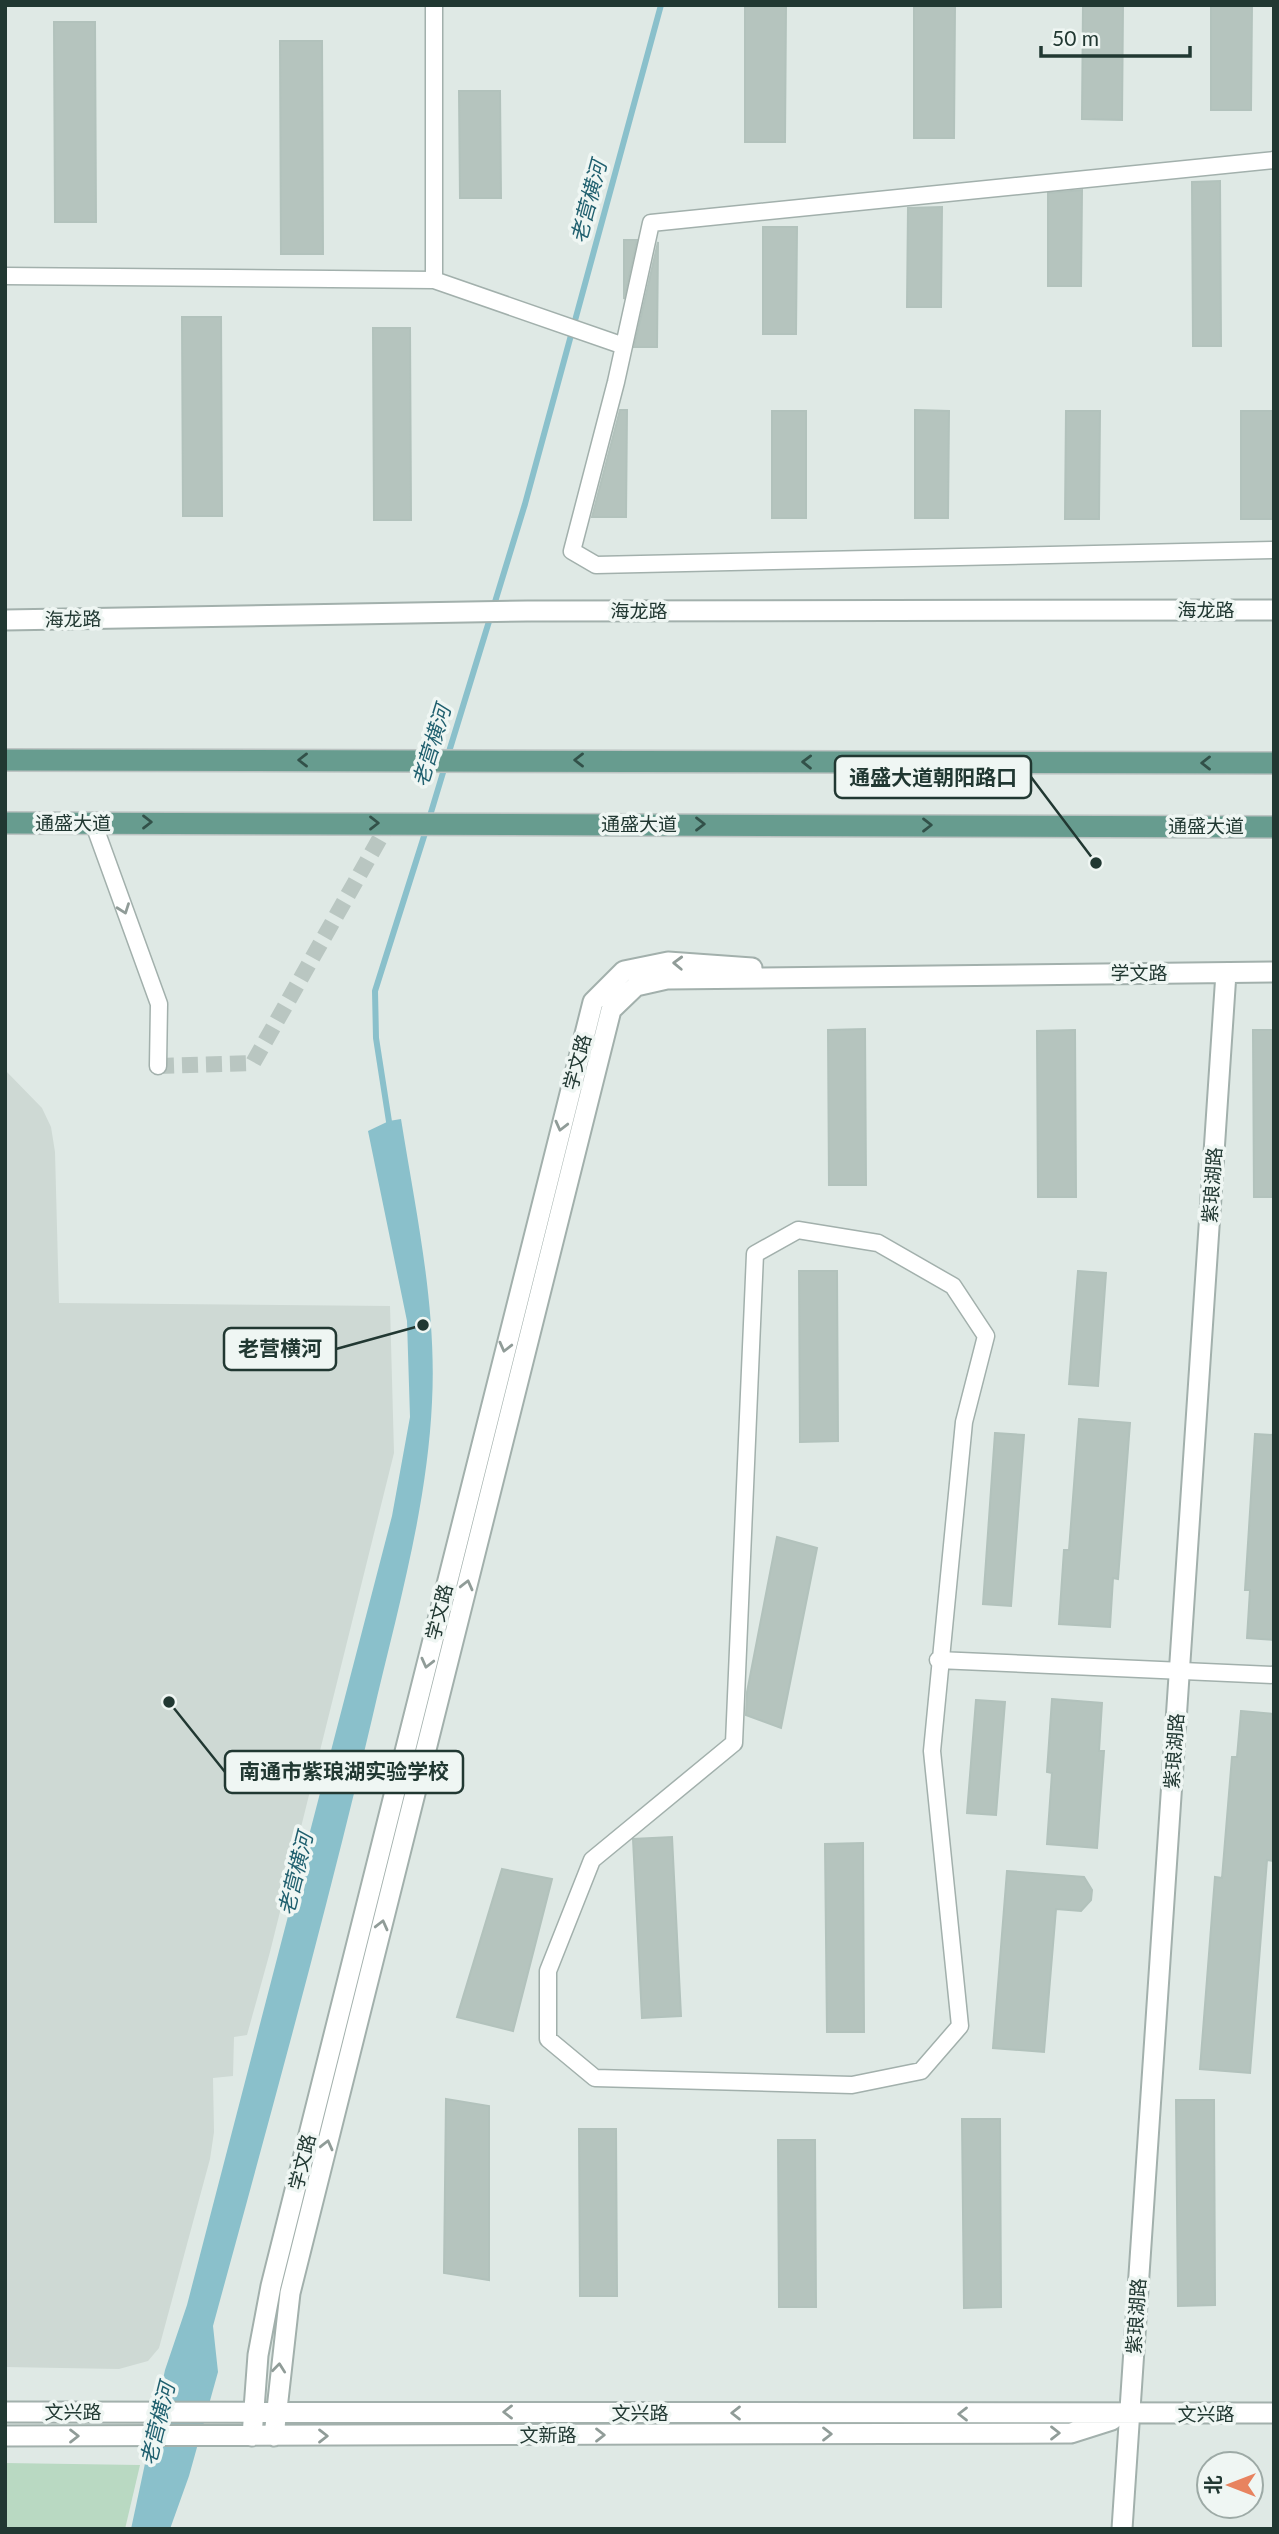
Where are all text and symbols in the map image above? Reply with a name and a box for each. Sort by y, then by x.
scale bar [1041,14,1190,58]
text: 50 m [1052,25,1099,50]
water label: 老营横河 [565,154,612,245]
street label: 海龙路 [1177,598,1235,621]
street label: 海龙路 [610,599,668,622]
street label: 海龙路 [44,607,102,630]
water label: 老营横河 [406,698,456,789]
one-way arrow [297,752,307,768]
one-way arrow [573,752,584,768]
one-way arrow [801,754,811,770]
one-way arrow [1200,755,1210,771]
callout: 通盛大道朝阳路口 [835,756,1031,798]
text: 通盛大道朝阳路口 [849,764,1017,789]
street label: 通盛大道 [35,811,111,834]
street label: 通盛大道 [601,812,677,835]
one-way arrow [142,814,153,830]
street label: 通盛大道 [1168,814,1244,837]
one-way arrow [369,816,380,831]
one-way arrow [695,816,706,832]
one-way arrow [923,817,933,833]
one-way arrow [116,903,130,915]
one-way arrow [673,955,684,970]
street label: 学文路 [1110,961,1168,984]
street label: 学文路 [558,1031,595,1092]
one-way arrow [555,1120,569,1132]
street label: 紫琅湖路 [1197,1146,1226,1224]
callout: 老营横河 [224,1328,336,1370]
text: 老营横河 [238,1335,322,1360]
one-way arrow [499,1341,514,1353]
one-way arrow [459,1579,473,1591]
street label: 学文路 [420,1581,457,1642]
one-way arrow [421,1657,435,1669]
street label: 紫琅湖路 [1159,1712,1188,1790]
callout: 南通市紫琅湖实验学校 [225,1751,463,1793]
text: 南通市紫琅湖实验学校 [239,1758,449,1783]
water label: 老营横河 [272,1826,318,1917]
one-way arrow [374,1919,388,1931]
street label: 学文路 [283,2131,320,2192]
one-way arrow [319,2140,333,2152]
street label: 紫琅湖路 [1121,2277,1150,2355]
one-way arrow [272,2362,287,2374]
water label: 老营横河 [134,2376,180,2467]
street label: 文兴路 [44,2400,102,2423]
street label: 文兴路 [611,2401,669,2424]
street label: 文兴路 [1177,2402,1235,2425]
one-way arrow [503,2404,513,2420]
one-way arrow [730,2405,741,2421]
one-way arrow [958,2406,968,2422]
street label: 文新路 [519,2423,577,2446]
one-way arrow [1050,2425,1060,2441]
one-way arrow [822,2426,833,2442]
one-way arrow [595,2427,605,2443]
one-way arrow [69,2428,79,2444]
one-way arrow [318,2428,329,2443]
north arrow [1195,2450,1265,2520]
text: 北 [1201,2475,1224,2495]

